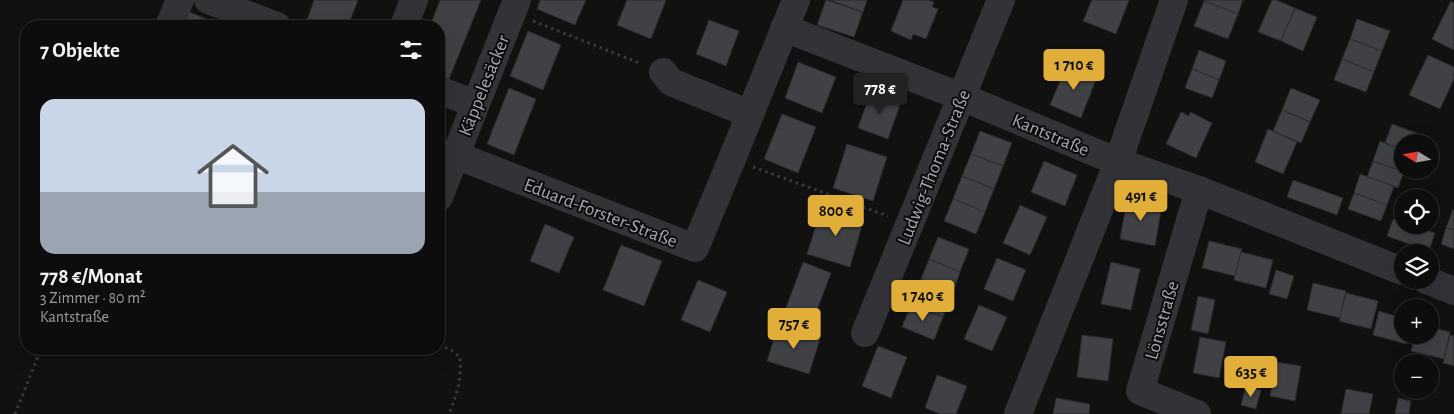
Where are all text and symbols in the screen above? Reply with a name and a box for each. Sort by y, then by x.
street label: Käppelesäcker [456,32,513,139]
icon: filters [397,36,425,64]
text: 7 Objekte [40,40,120,61]
pin: 1 710 € [1028,48,1120,91]
text: 1 710 € [1054,57,1094,73]
pin: 778 € [845,72,915,115]
text: 778 € [864,81,896,97]
street label: Ludwig-Thoma-Straße [895,87,974,248]
street label: Kantstraße [1009,111,1092,160]
icon: home [188,131,278,221]
north arrow [1394,134,1439,179]
map controls [1394,134,1439,399]
street label: Eduard-Forster-Straße [521,175,680,251]
pin: 491 € [1106,180,1176,222]
text: 491 € [1125,188,1157,204]
button: locate [1394,189,1439,234]
pin: 800 € [801,194,871,237]
text: 800 € [819,203,853,219]
button: layers [1394,244,1439,289]
text: 778 €/Monat [40,266,142,287]
street label: Lönsstraße [1142,279,1183,362]
pin: 1 740 € [877,280,969,322]
text: 1 740 € [902,288,944,304]
text: 3 Zimmer · 80 m² [40,290,146,306]
button: + [1394,299,1439,344]
pin: 757 € [759,308,829,350]
text: Kantstraße [40,309,109,325]
text: 757 € [779,316,809,332]
button: − [1394,354,1439,399]
pin: 635 € [1216,356,1286,398]
text: 635 € [1235,364,1267,380]

